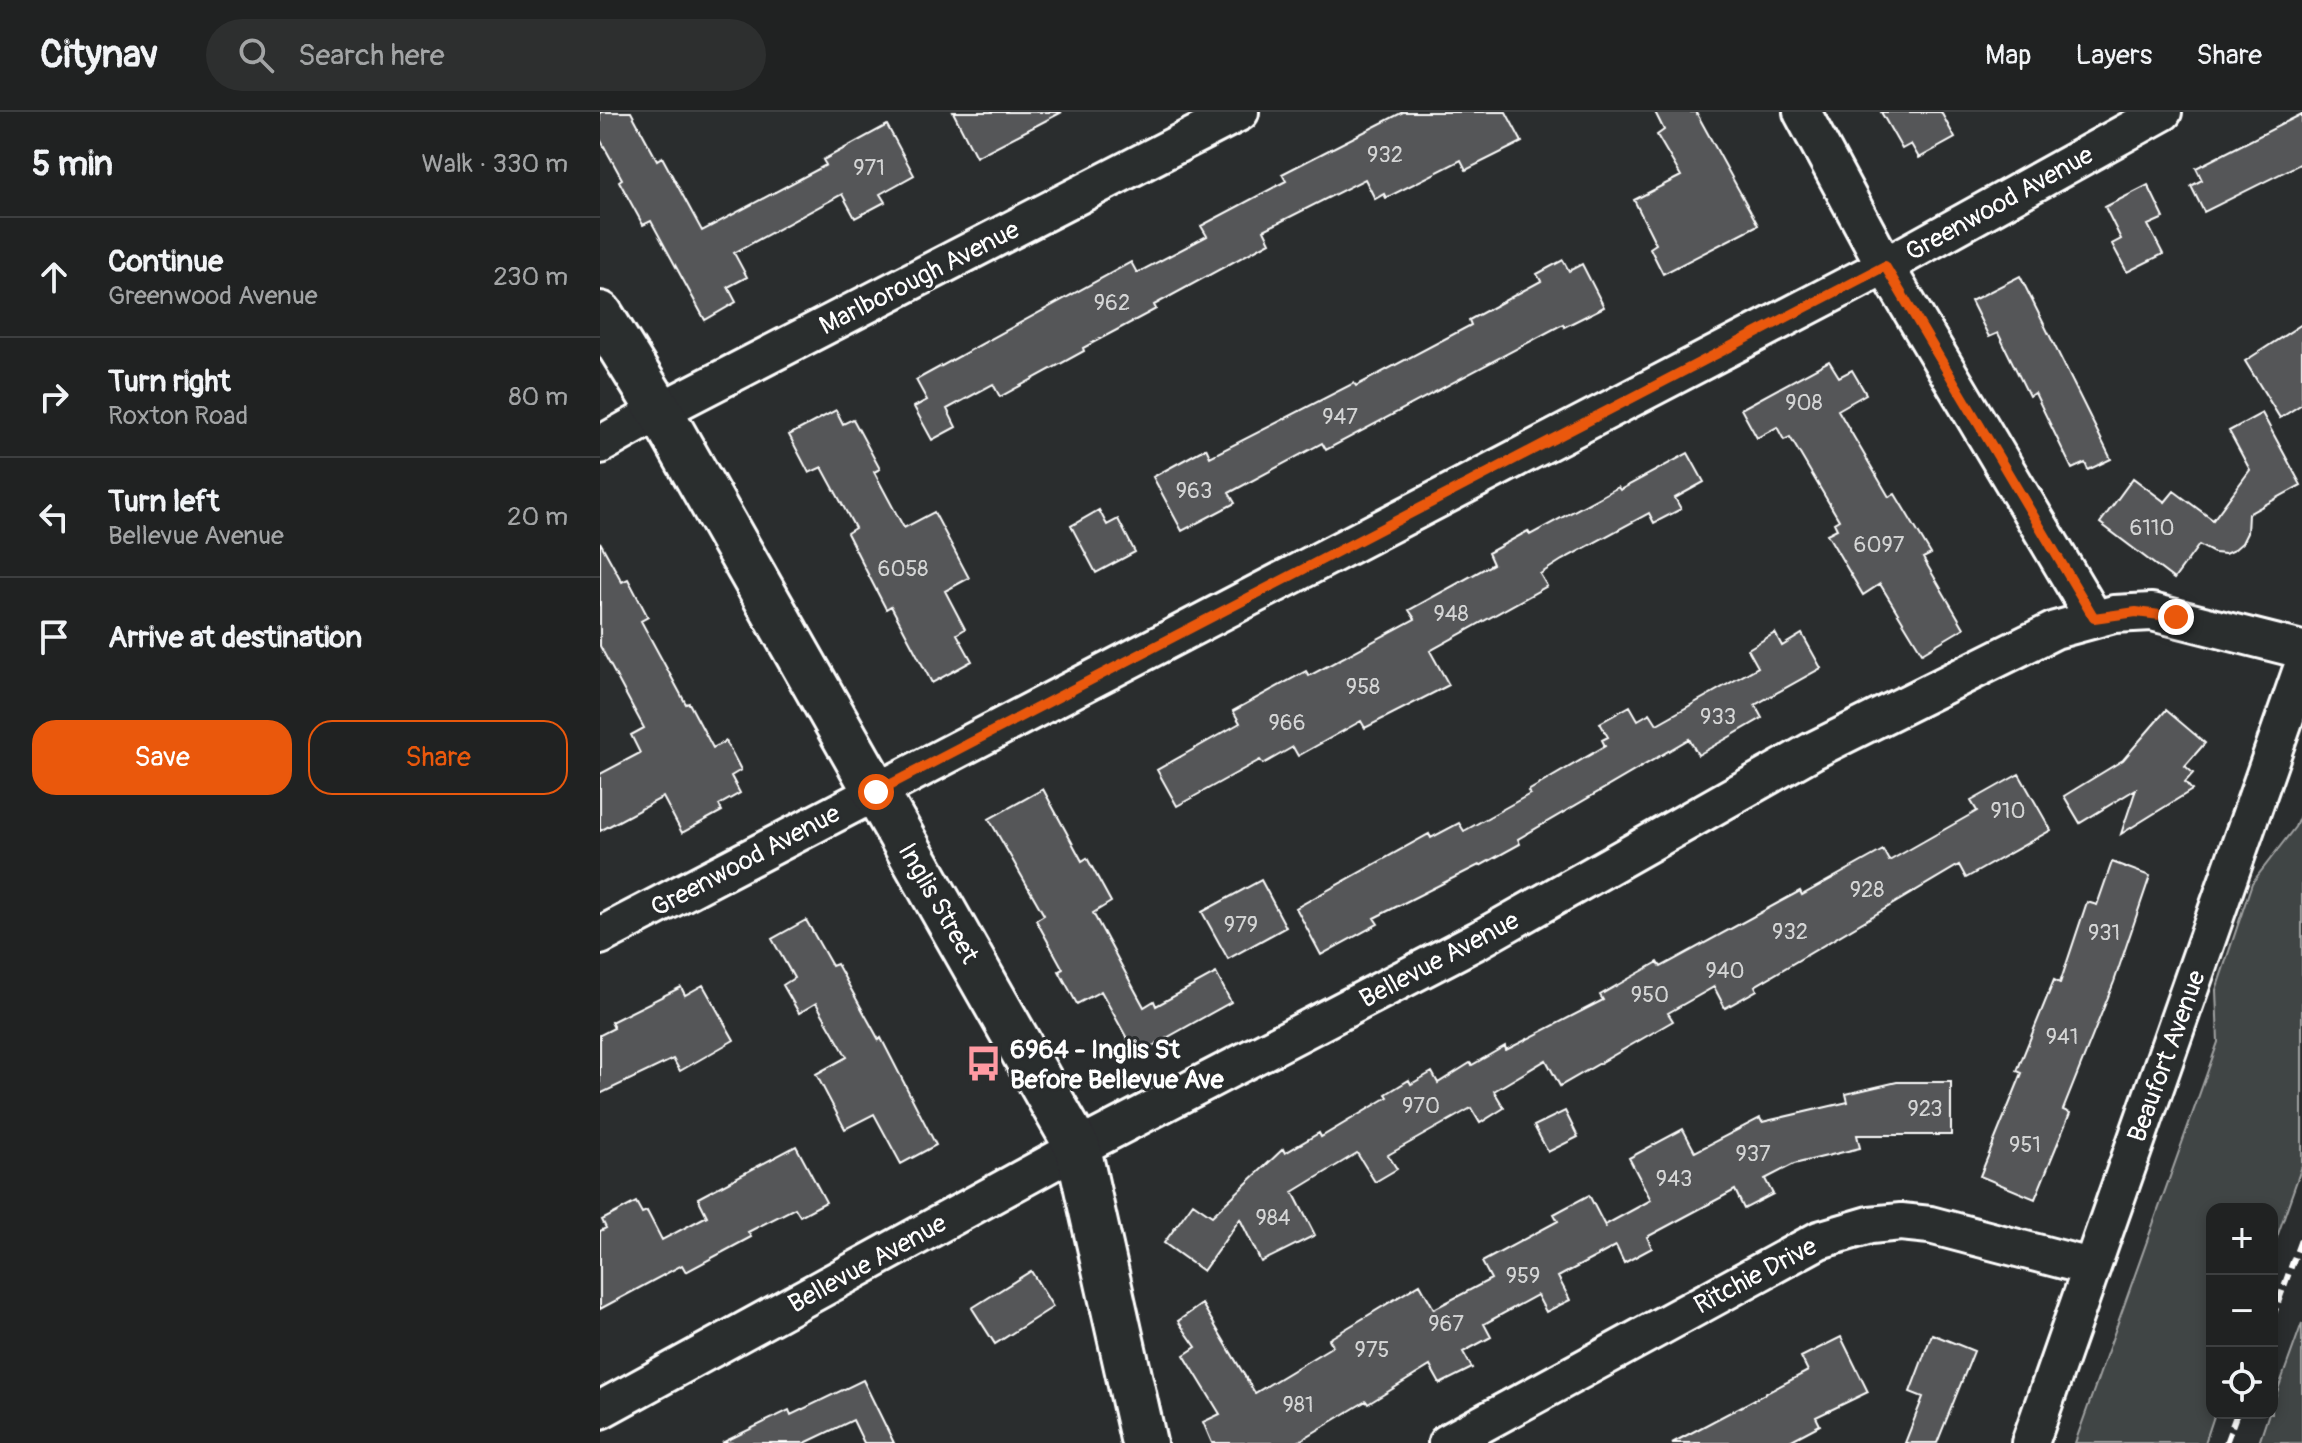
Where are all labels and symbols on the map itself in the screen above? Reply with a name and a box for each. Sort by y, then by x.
street label: Greenwood Avenue [1900,139,2099,269]
house number: 932 [1367,141,1403,169]
house number: 971 [853,154,885,182]
street label: Marlborough Avenue [814,214,1025,342]
house number: 962 [1094,289,1130,317]
house number: 908 [1785,389,1823,417]
house number: 947 [1322,403,1358,431]
house number: 963 [1176,477,1212,505]
house number: 6110 [2129,514,2175,542]
house number: 6097 [1854,531,1905,559]
house number: 6058 [878,555,928,583]
route end [2158,599,2194,635]
house number: 948 [1433,600,1469,628]
house number: 958 [1346,673,1380,701]
house number: 933 [1700,703,1736,731]
house number: 966 [1269,709,1305,737]
route start [858,774,894,810]
street label: Greenwood Avenue [645,797,846,924]
house number: 910 [1991,797,2025,825]
street label: Inglis Street [891,838,986,970]
house number: 928 [1850,876,1884,904]
street label: Bellevue Avenue [1354,904,1525,1015]
house number: 979 [1224,911,1258,939]
house number: 932 [1772,918,1808,946]
house number: 931 [2088,919,2120,947]
house number: 940 [1705,957,1745,985]
street label: Beaufort Avenue [2121,966,2213,1147]
house number: 950 [1631,981,1669,1009]
house number: 941 [2046,1023,2078,1051]
place label: 6964 - Inglis St Before Bellevue Ave [1010,1034,1225,1096]
bus stop icon: 6964 - Inglis St Before Bellevue Ave [965,1045,1003,1083]
house number: 970 [1402,1092,1440,1120]
house number: 923 [1907,1095,1943,1123]
house number: 951 [2009,1131,2041,1159]
house number: 937 [1735,1140,1771,1168]
house number: 943 [1656,1165,1692,1193]
house number: 984 [1255,1204,1291,1232]
street label: Bellevue Avenue [783,1207,952,1321]
street label: Ritchie Drive [1689,1230,1822,1322]
house number: 959 [1506,1262,1540,1290]
house number: 967 [1428,1310,1464,1338]
house number: 975 [1355,1336,1389,1364]
house number: 981 [1282,1391,1314,1419]

